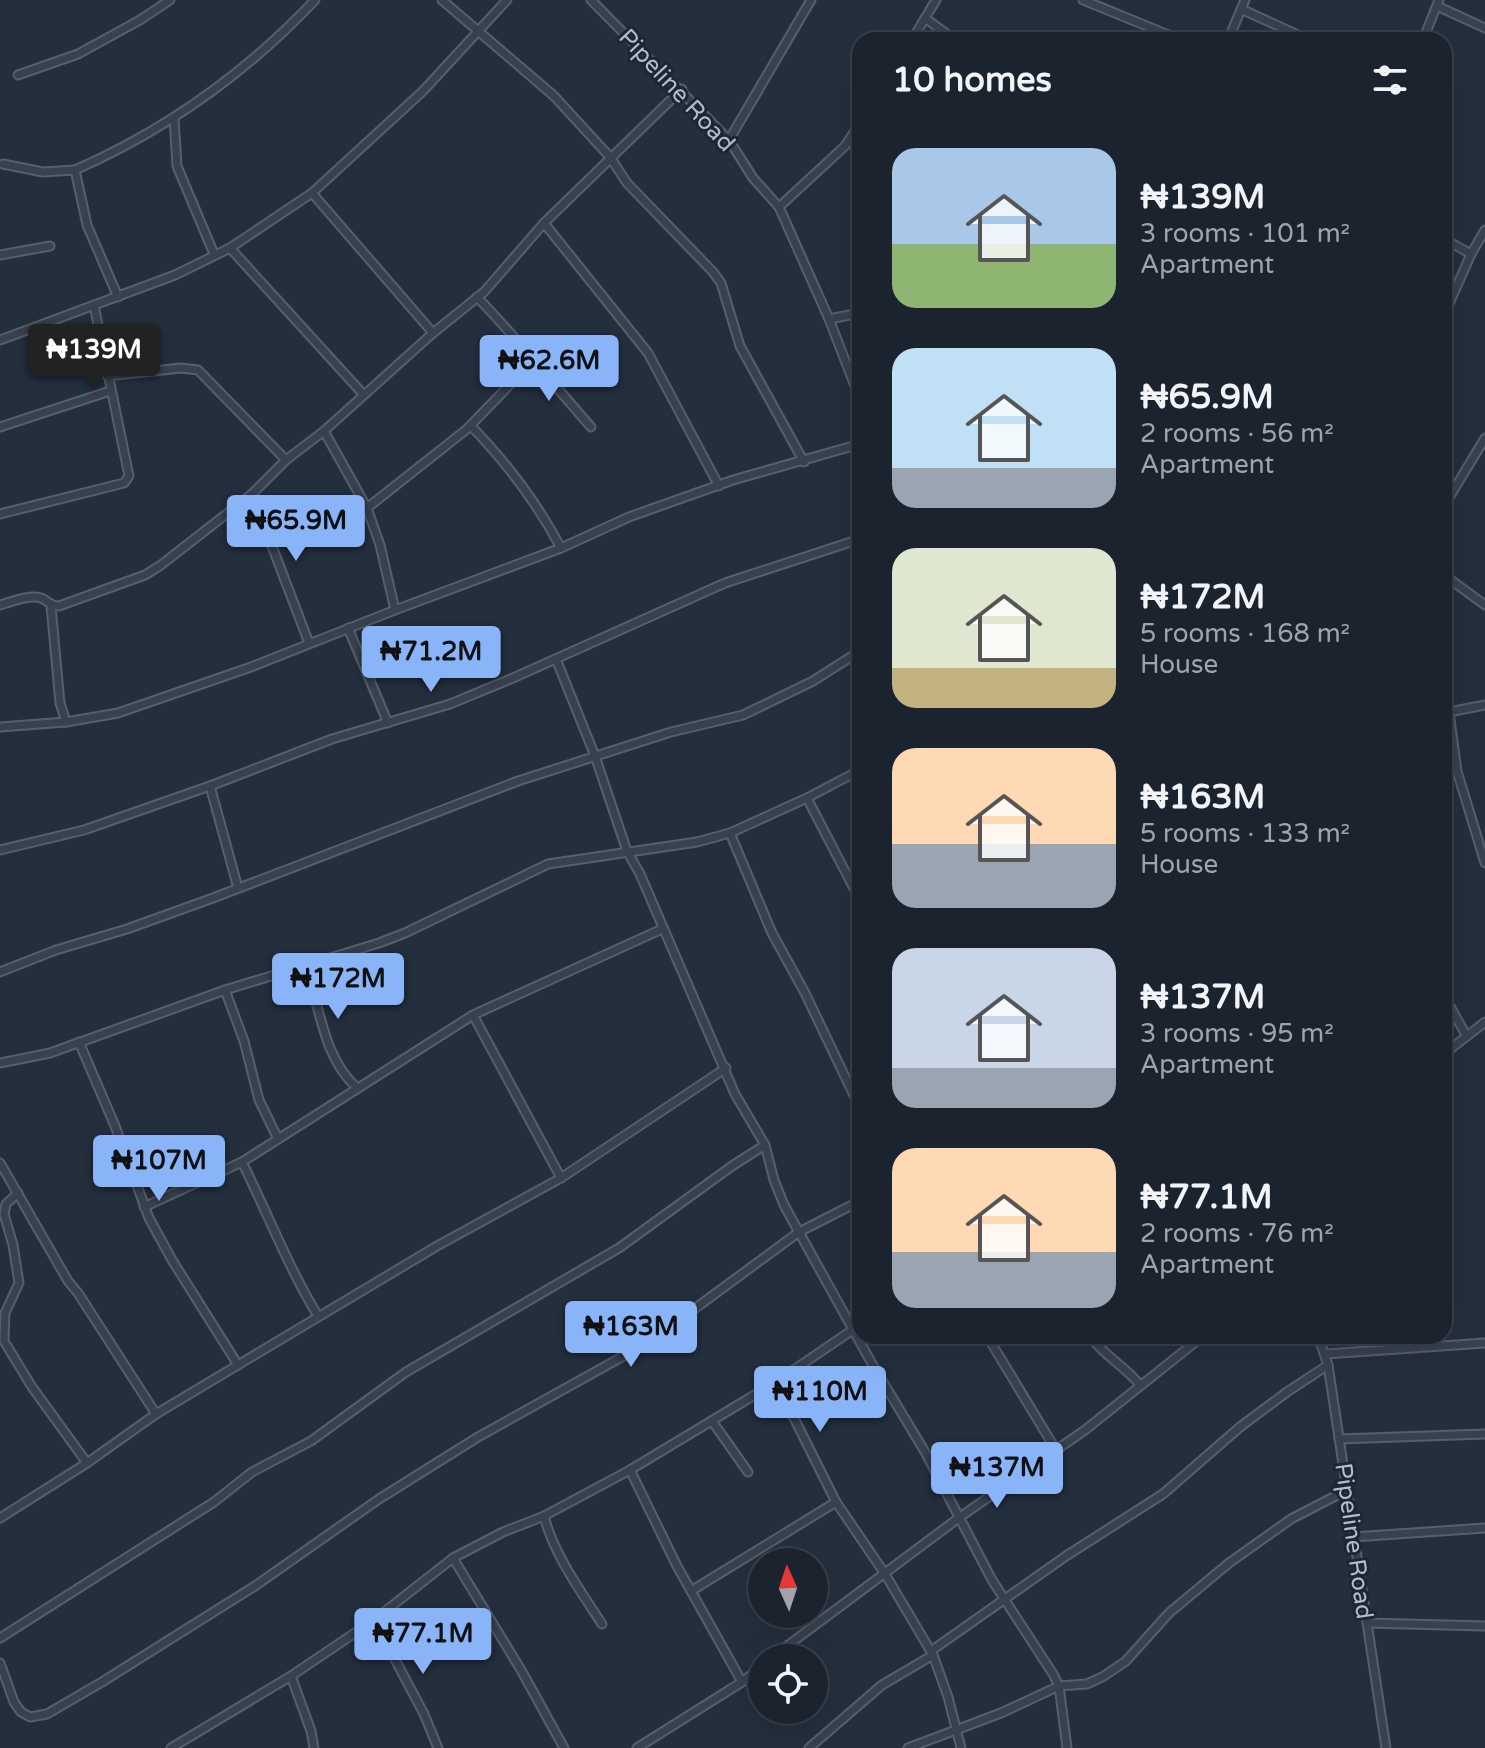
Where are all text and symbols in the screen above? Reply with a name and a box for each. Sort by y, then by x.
street label: Pipeline Road [612,23,741,158]
icon: filters [1368,58,1412,102]
text: 10 homes [892,60,1052,101]
text: ₦139M [1140,177,1265,218]
icon: home [956,180,1052,276]
text: 3 rooms · 101 m² [1140,218,1350,249]
text: Apartment [1140,249,1274,280]
pin: ₦139M [38,324,150,392]
text: ₦139M [46,334,142,365]
pin: ₦62.6M [484,335,614,403]
text: ₦62.6M [498,345,600,376]
text: ₦65.9M [1140,377,1274,418]
icon: home [956,380,1052,476]
text: 2 rooms · 56 m² [1140,418,1334,449]
text: Apartment [1140,449,1274,480]
pin: ₦65.9M [231,495,361,563]
text: ₦65.9M [245,505,347,536]
text: ₦172M [1140,577,1265,618]
icon: home [956,580,1052,676]
text: 5 rooms · 168 m² [1140,618,1350,649]
pin: ₦71.2M [366,626,496,694]
text: ₦71.2M [380,636,482,667]
text: House [1140,649,1218,680]
text: ₦163M [1140,777,1265,818]
icon: home [956,780,1052,876]
text: 5 rooms · 133 m² [1140,818,1350,849]
text: House [1140,849,1218,880]
pin: ₦172M [282,953,394,1021]
text: ₦172M [290,963,386,994]
text: ₦137M [1140,977,1265,1018]
icon: home [956,980,1052,1076]
text: 3 rooms · 95 m² [1140,1018,1334,1049]
text: Apartment [1140,1049,1274,1080]
pin: ₦107M [103,1135,215,1203]
text: ₦107M [111,1145,207,1176]
text: ₦77.1M [1140,1177,1273,1218]
icon: home [956,1180,1052,1276]
text: 2 rooms · 76 m² [1140,1218,1334,1249]
text: Apartment [1140,1249,1274,1280]
pin: ₦163M [575,1301,687,1369]
text: ₦163M [583,1311,679,1342]
pin: ₦110M [764,1366,876,1434]
text: ₦110M [772,1376,868,1407]
pin: ₦137M [941,1442,1053,1510]
text: ₦137M [949,1452,1045,1483]
street label: Pipeline Road [1328,1461,1379,1621]
north arrow [748,1548,828,1628]
map controls [748,1548,828,1724]
pin: ₦77.1M [358,1608,488,1676]
text: ₦77.1M [372,1618,474,1649]
button: locate [748,1644,828,1724]

